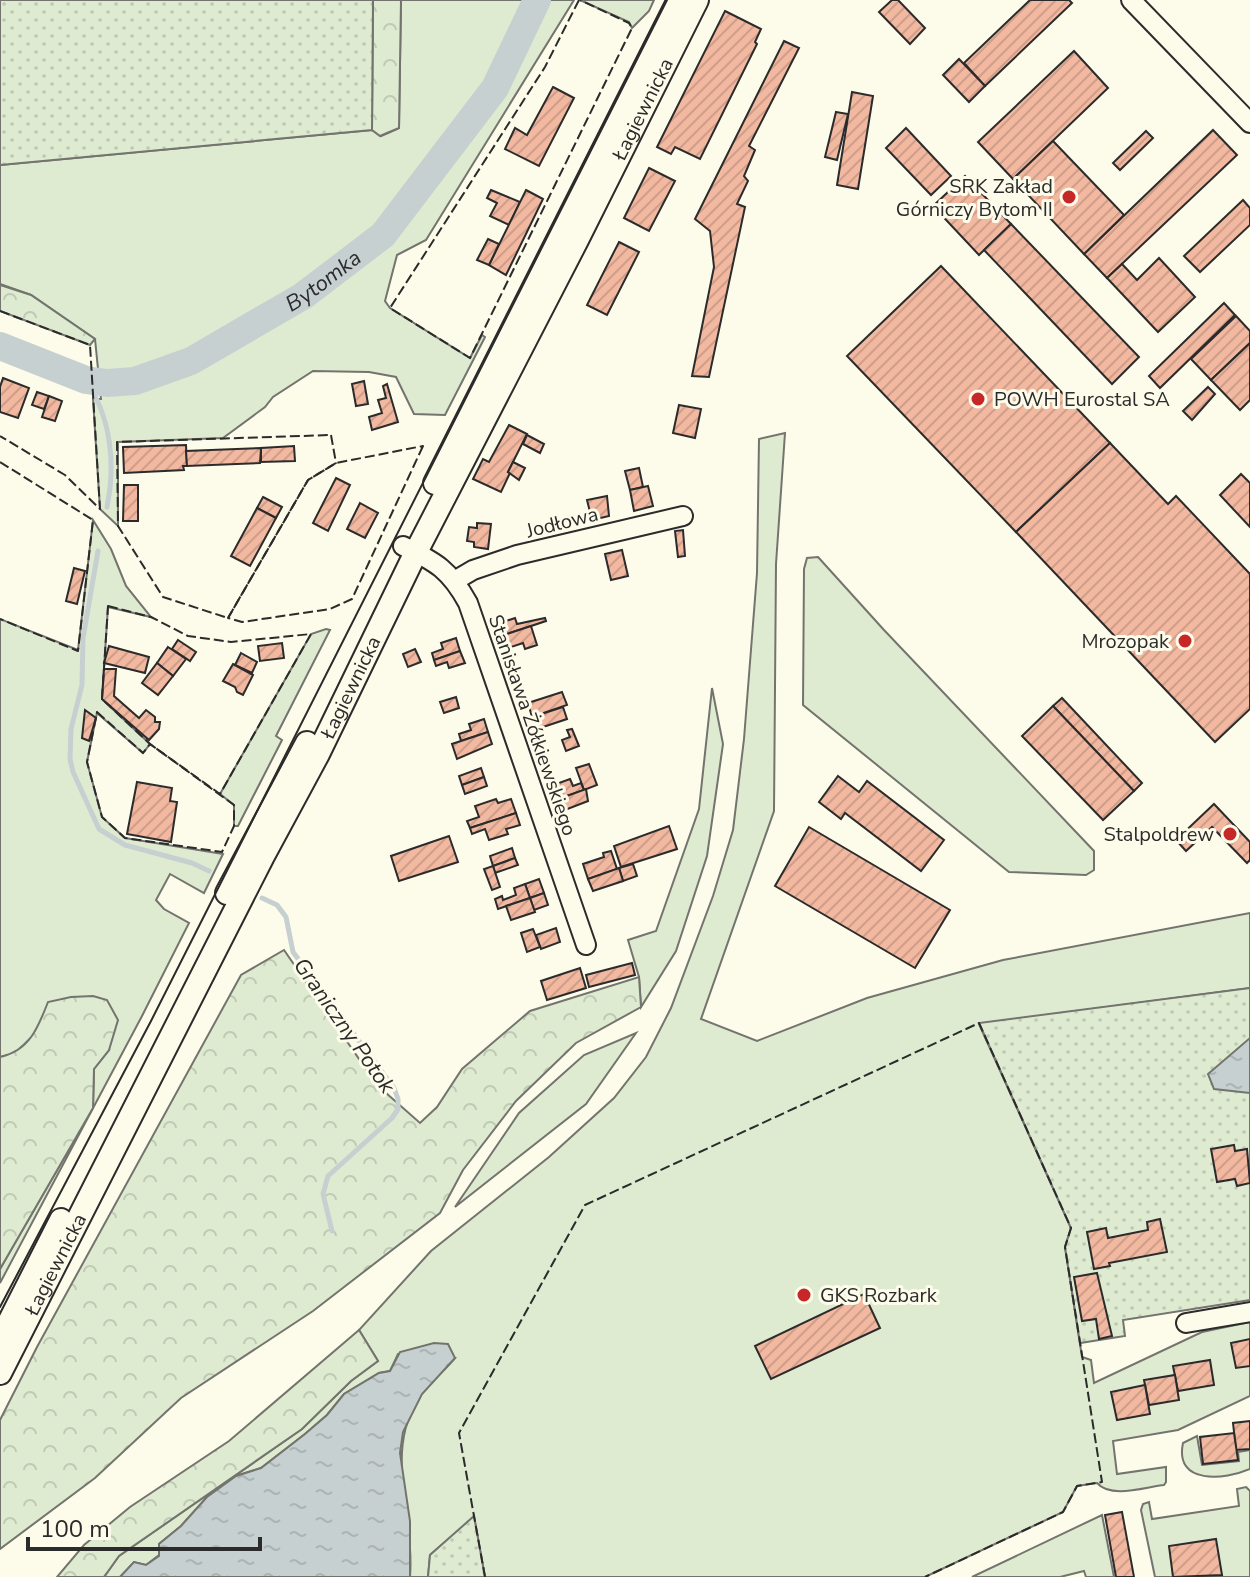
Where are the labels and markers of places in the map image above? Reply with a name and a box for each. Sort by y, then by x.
place label: SRK Zakład Górniczy Bytom II [896,173,1053,223]
marker: SRK Zakład Górniczy Bytom II [1060,188,1078,206]
place label: POWH Eurostal SA [994,386,1170,413]
marker: POWH Eurostal SA [969,390,987,408]
place label: Mrozopak [1081,628,1170,655]
marker: Mrozopak [1176,632,1194,650]
place label: Stalpoldrew [1104,821,1214,848]
marker: Stalpoldrew [1221,825,1239,843]
place label: GKS Rozbark [820,1282,938,1309]
marker: GKS Rozbark [795,1286,813,1304]

